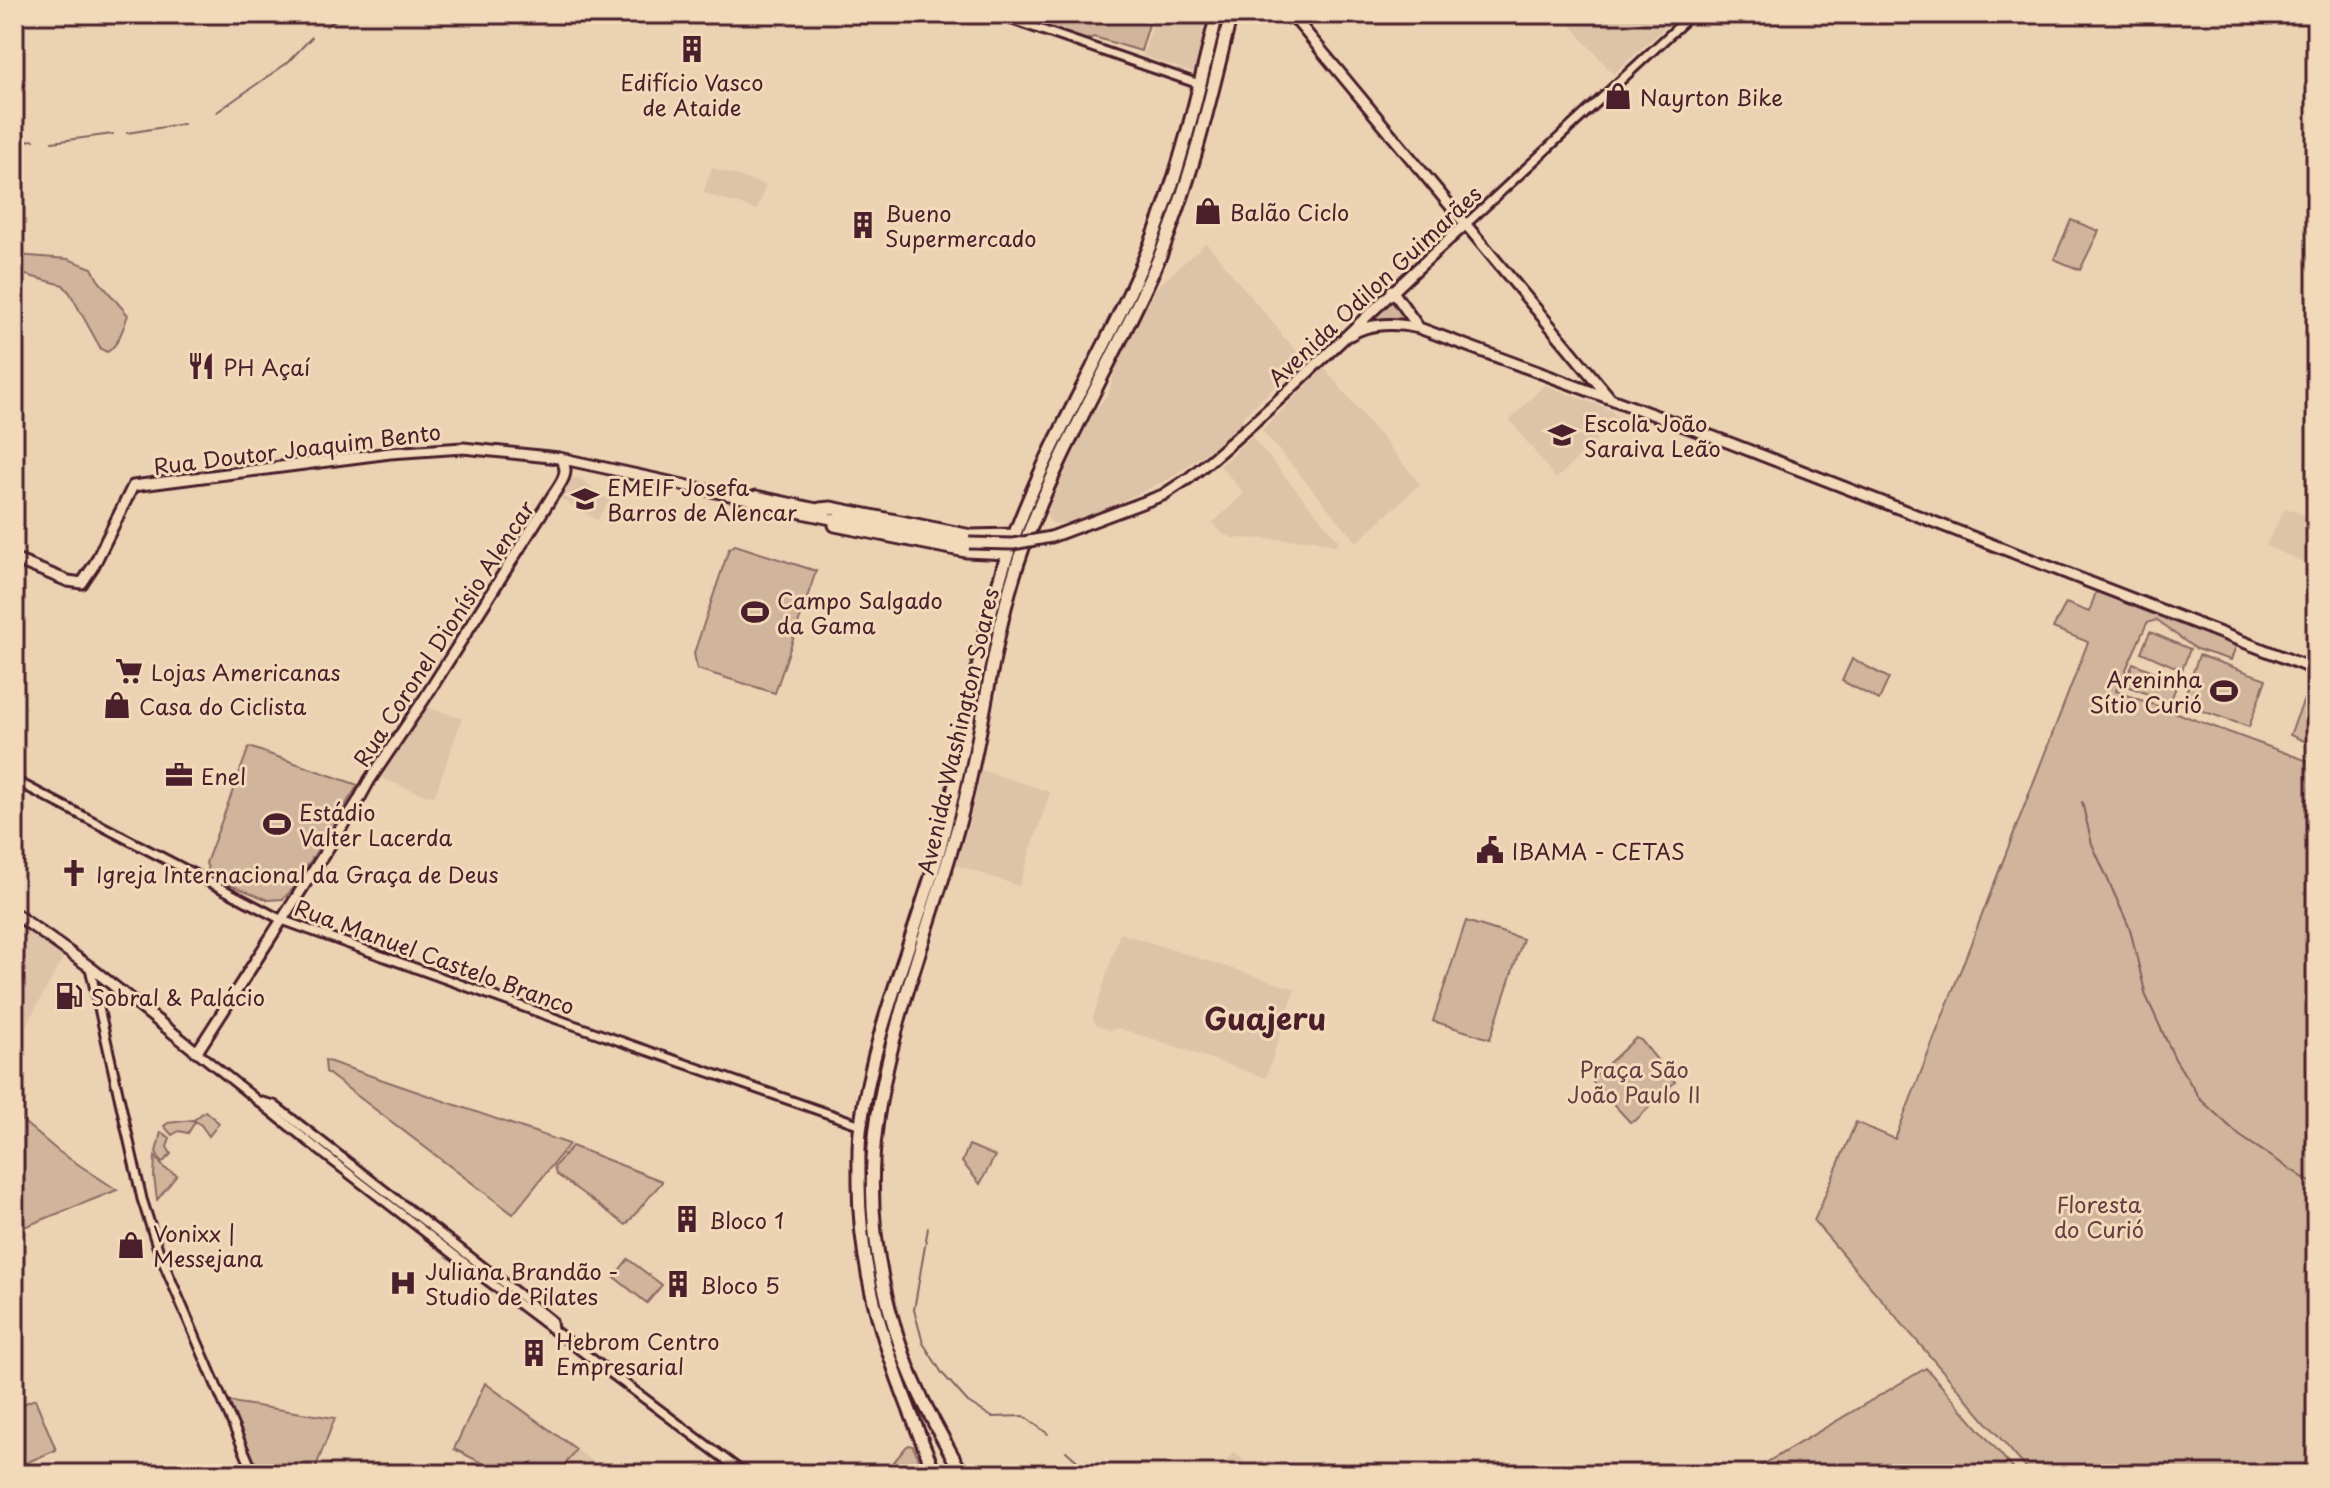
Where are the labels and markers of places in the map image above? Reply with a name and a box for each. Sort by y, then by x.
building icon: Edifício Vasco de Ataide [677,34,707,64]
place label: Edifício Vasco de Ataide [621,65,763,123]
place label: Nayrton Bike [1640,80,1783,113]
shop icon: Nayrton Bike [1603,81,1633,111]
place label: Balão Ciclo [1230,195,1349,228]
place label: Bueno Supermercado [885,196,1036,254]
shop icon: Balão Ciclo [1193,196,1223,226]
building icon: Bueno Supermercado [848,210,878,240]
place label: PH Açaí [223,350,311,383]
restaurant icon: PH Açaí [186,351,216,381]
place label: Escola João Saraiva Leão [1584,406,1721,464]
school or university icon: Escola João Saraiva Leão [1547,420,1577,450]
place label: EMEIF Josefa Barros de Alencar [607,470,797,528]
school or university icon: EMEIF Josefa Barros de Alencar [570,484,600,514]
place label: Campo Salgado da Gama [777,583,943,641]
sports icon: Campo Salgado da Gama [740,597,770,627]
place label: Lojas Americanas [151,655,341,688]
supermarket icon: Lojas Americanas [114,656,144,686]
place label: Areninha Sítio Curió [2089,662,2202,720]
sports icon: Areninha Sítio Curió [2209,676,2239,706]
place label: Casa do Ciclista [139,689,307,722]
shop icon: Casa do Ciclista [102,690,132,720]
place label: Enel [201,759,246,792]
office icon: Enel [164,760,194,790]
place label: Estádio Valter Lacerda [299,795,452,853]
sports icon: Estádio Valter Lacerda [262,809,292,839]
place label: IBAMA - CETAS [1512,834,1685,867]
public building icon: IBAMA - CETAS [1475,835,1505,865]
place label: Igreja Internacional da Graça de Deus [96,857,498,890]
church icon: Igreja Internacional da Graça de Deus [59,858,89,888]
place label: Sobral & Palácio [91,980,265,1013]
fuel station icon: Sobral & Palácio [54,981,84,1011]
place label: Bloco 1 [709,1203,784,1236]
building icon: Bloco 1 [672,1204,702,1234]
place label: Vonixx | Messejana [153,1216,263,1274]
shop icon: Vonixx | Messejana [116,1230,146,1260]
place label: Juliana Brandão - Studio de Pilates [425,1254,619,1312]
hospital icon: Juliana Brandão - Studio de Pilates [388,1268,418,1298]
place label: Bloco 5 [700,1268,780,1301]
building icon: Bloco 5 [663,1269,693,1299]
place label: Hebrom Centro Empresarial [556,1324,719,1382]
building icon: Hebrom Centro Empresarial [519,1338,549,1368]

